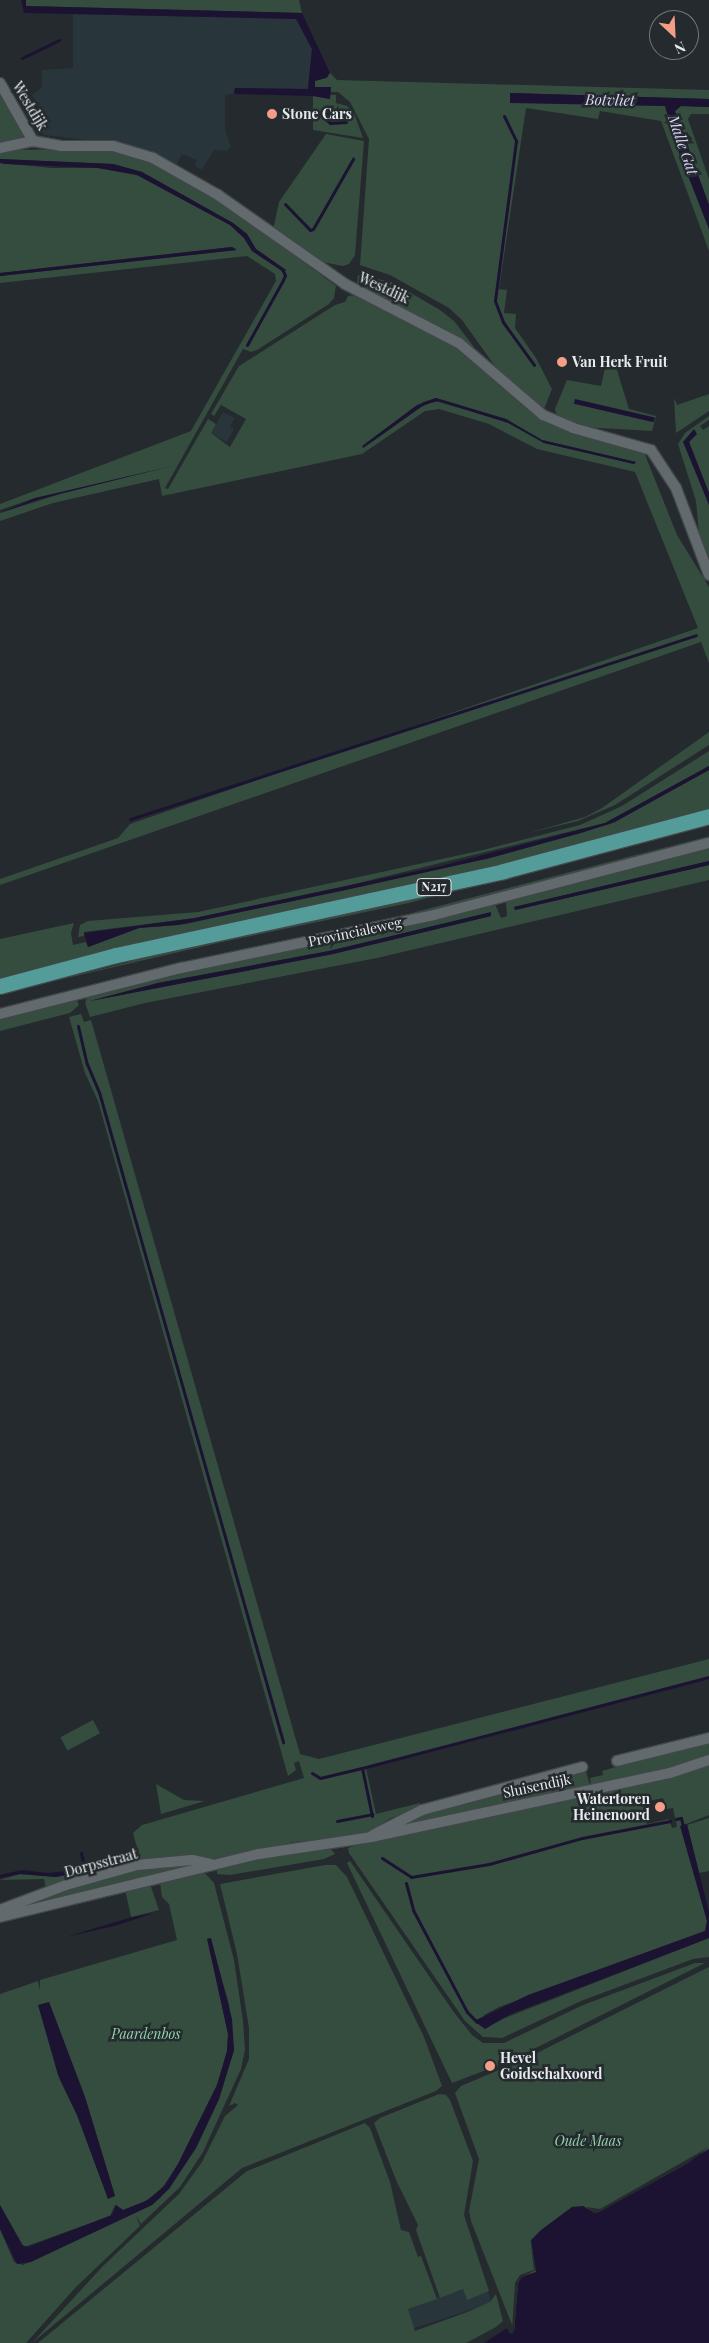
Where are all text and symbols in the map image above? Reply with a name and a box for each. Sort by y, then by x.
north arrow [649,10,699,60]
text: N [672,37,689,59]
street label: Westdijk [9,79,51,133]
water label: Botvliet [585,91,635,109]
place label: Stone Cars [282,106,352,122]
marker: Stone Cars [266,108,278,120]
water label: Malle Gat [664,113,702,177]
street label: Westdijk [356,269,412,307]
place label: Van Herk Fruit [572,354,668,370]
marker: Van Herk Fruit [556,356,568,368]
road number: N217 [416,878,452,896]
street label: Provincialeweg [307,914,403,950]
street label: Sluisendijk [501,1771,573,1801]
place label: Watertoren Heinenoord [573,1791,650,1824]
marker: Watertoren Heinenoord [654,1801,666,1813]
street label: Dorpsstraat [63,1845,139,1881]
park label: Paardenbos [111,2026,181,2042]
place label: Hevel Goidschalxoord [500,2050,602,2082]
marker: Hevel Goidschalxoord [484,2060,496,2072]
park label: Oude Maas [554,2133,622,2149]

